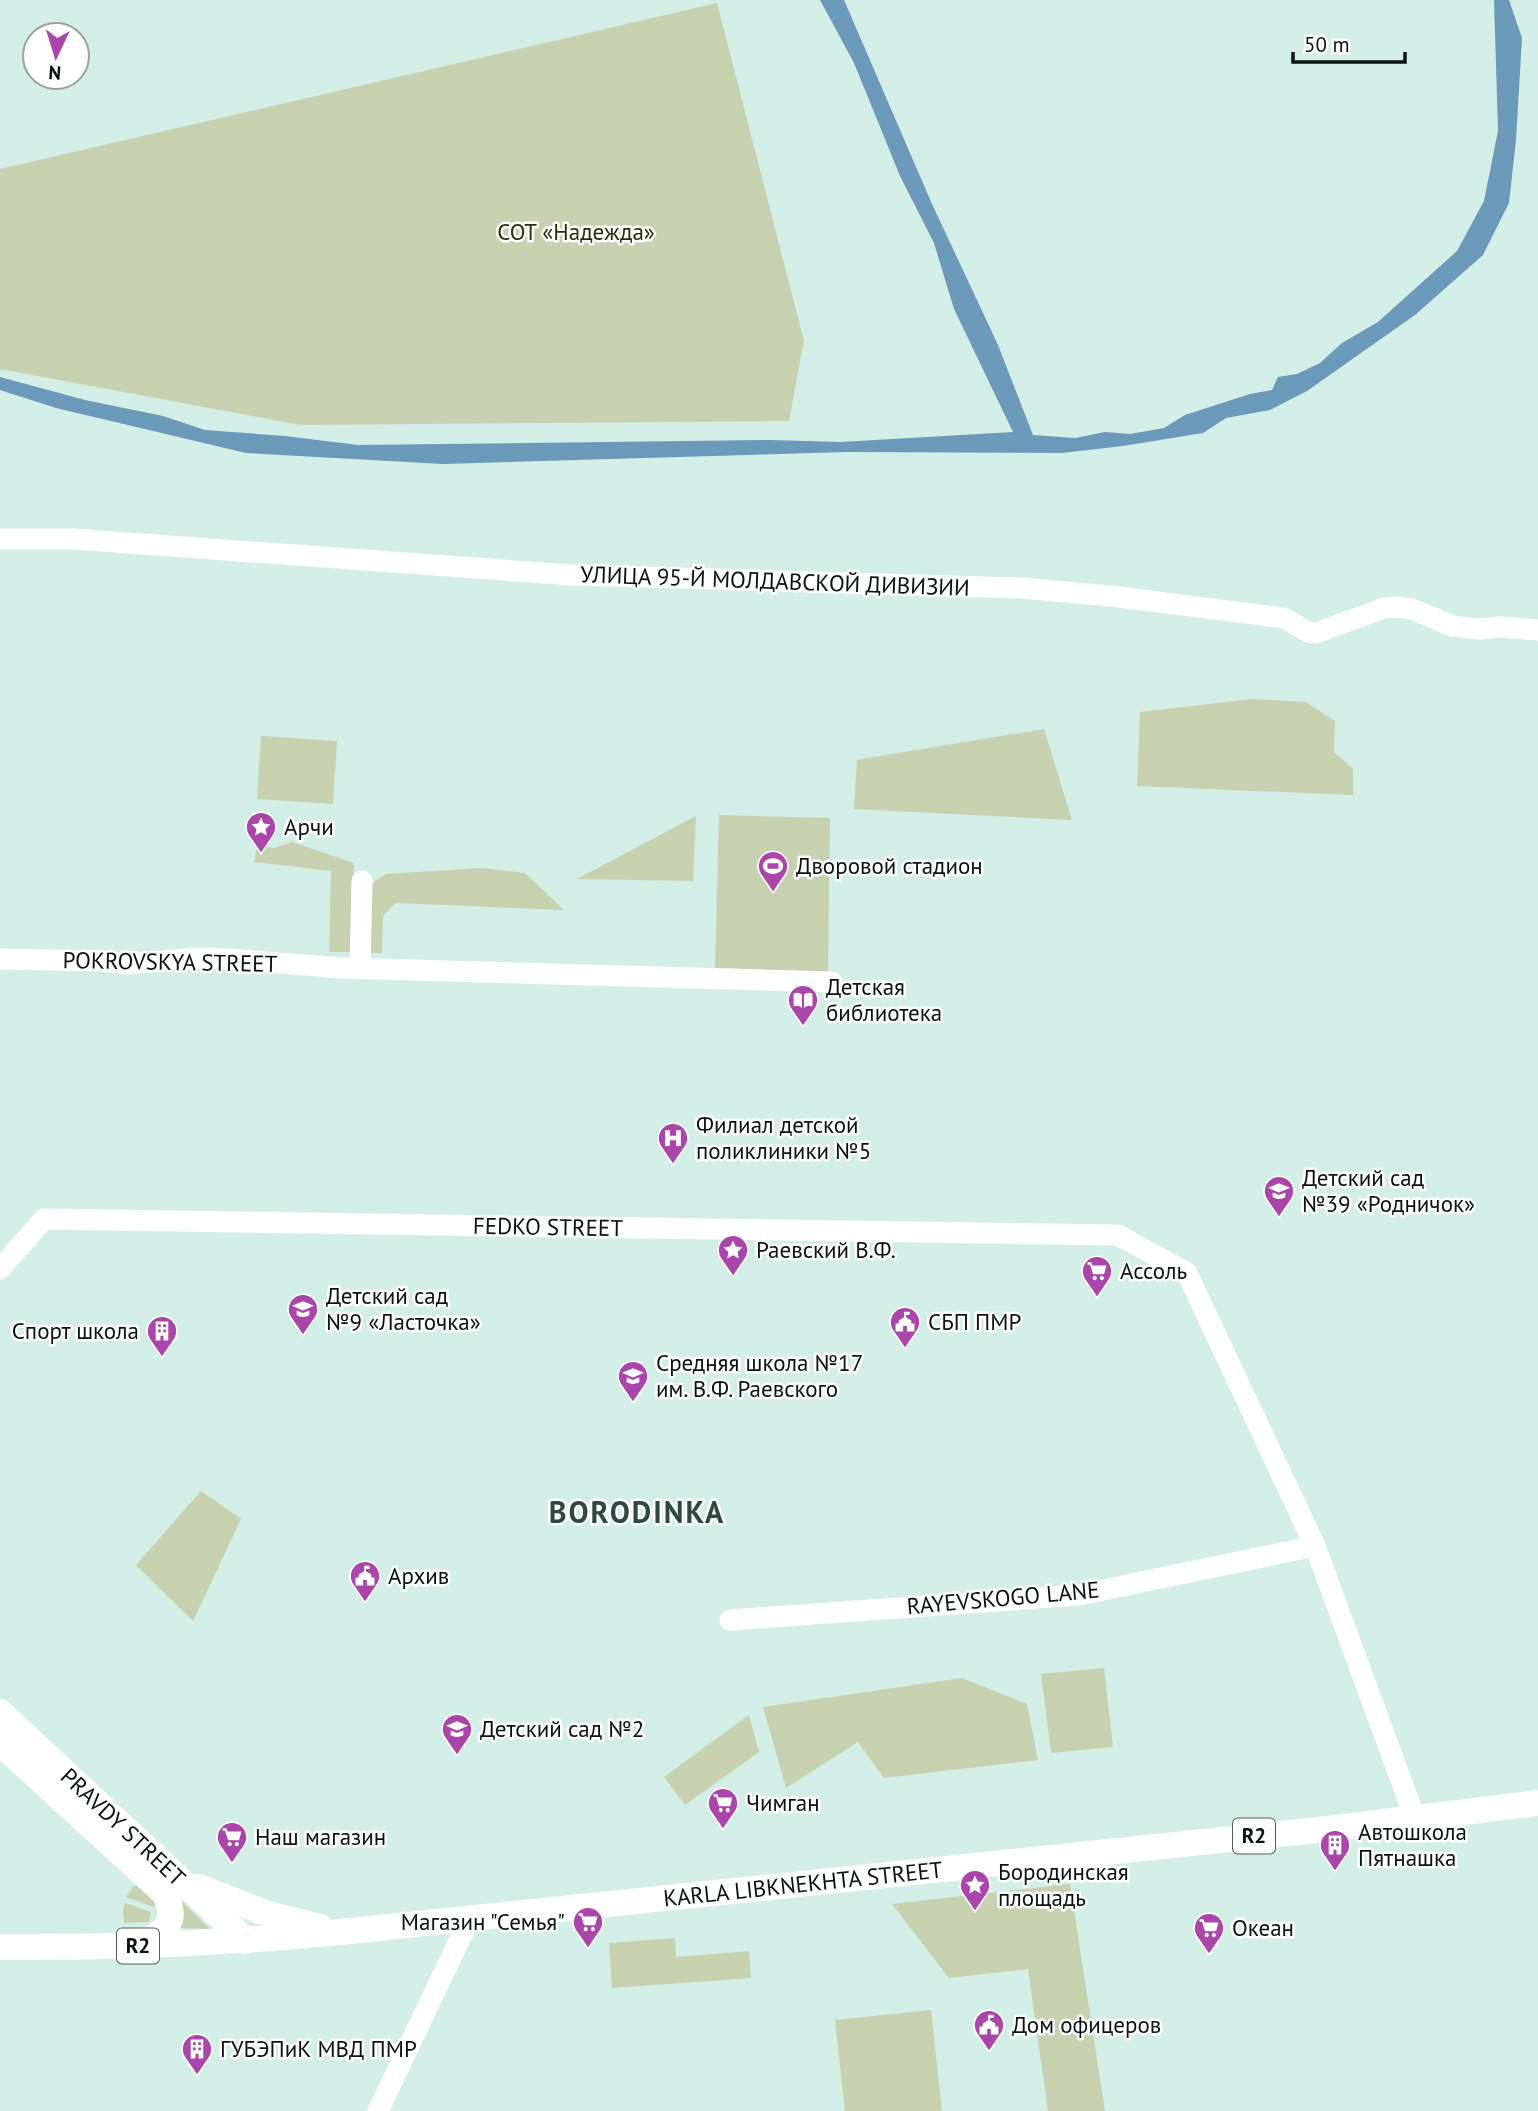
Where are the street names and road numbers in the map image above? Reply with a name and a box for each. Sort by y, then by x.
street label: УЛИЦА 95-Й МОЛДАВСКОЙ ДИВИЗИИ [580,559,970,602]
street label: POKROVSKYA STREET [62,945,278,978]
street label: FEDKO STREET [473,1211,624,1242]
street label: RAYEVSKOGO LANE [905,1575,1101,1620]
street label: PRAVDY STREET [55,1761,192,1892]
road number: R2 [1233,1818,1275,1854]
street label: KARLA LIBKNEKHTA STREET [662,1854,944,1913]
road number: R2 [117,1928,159,1964]

